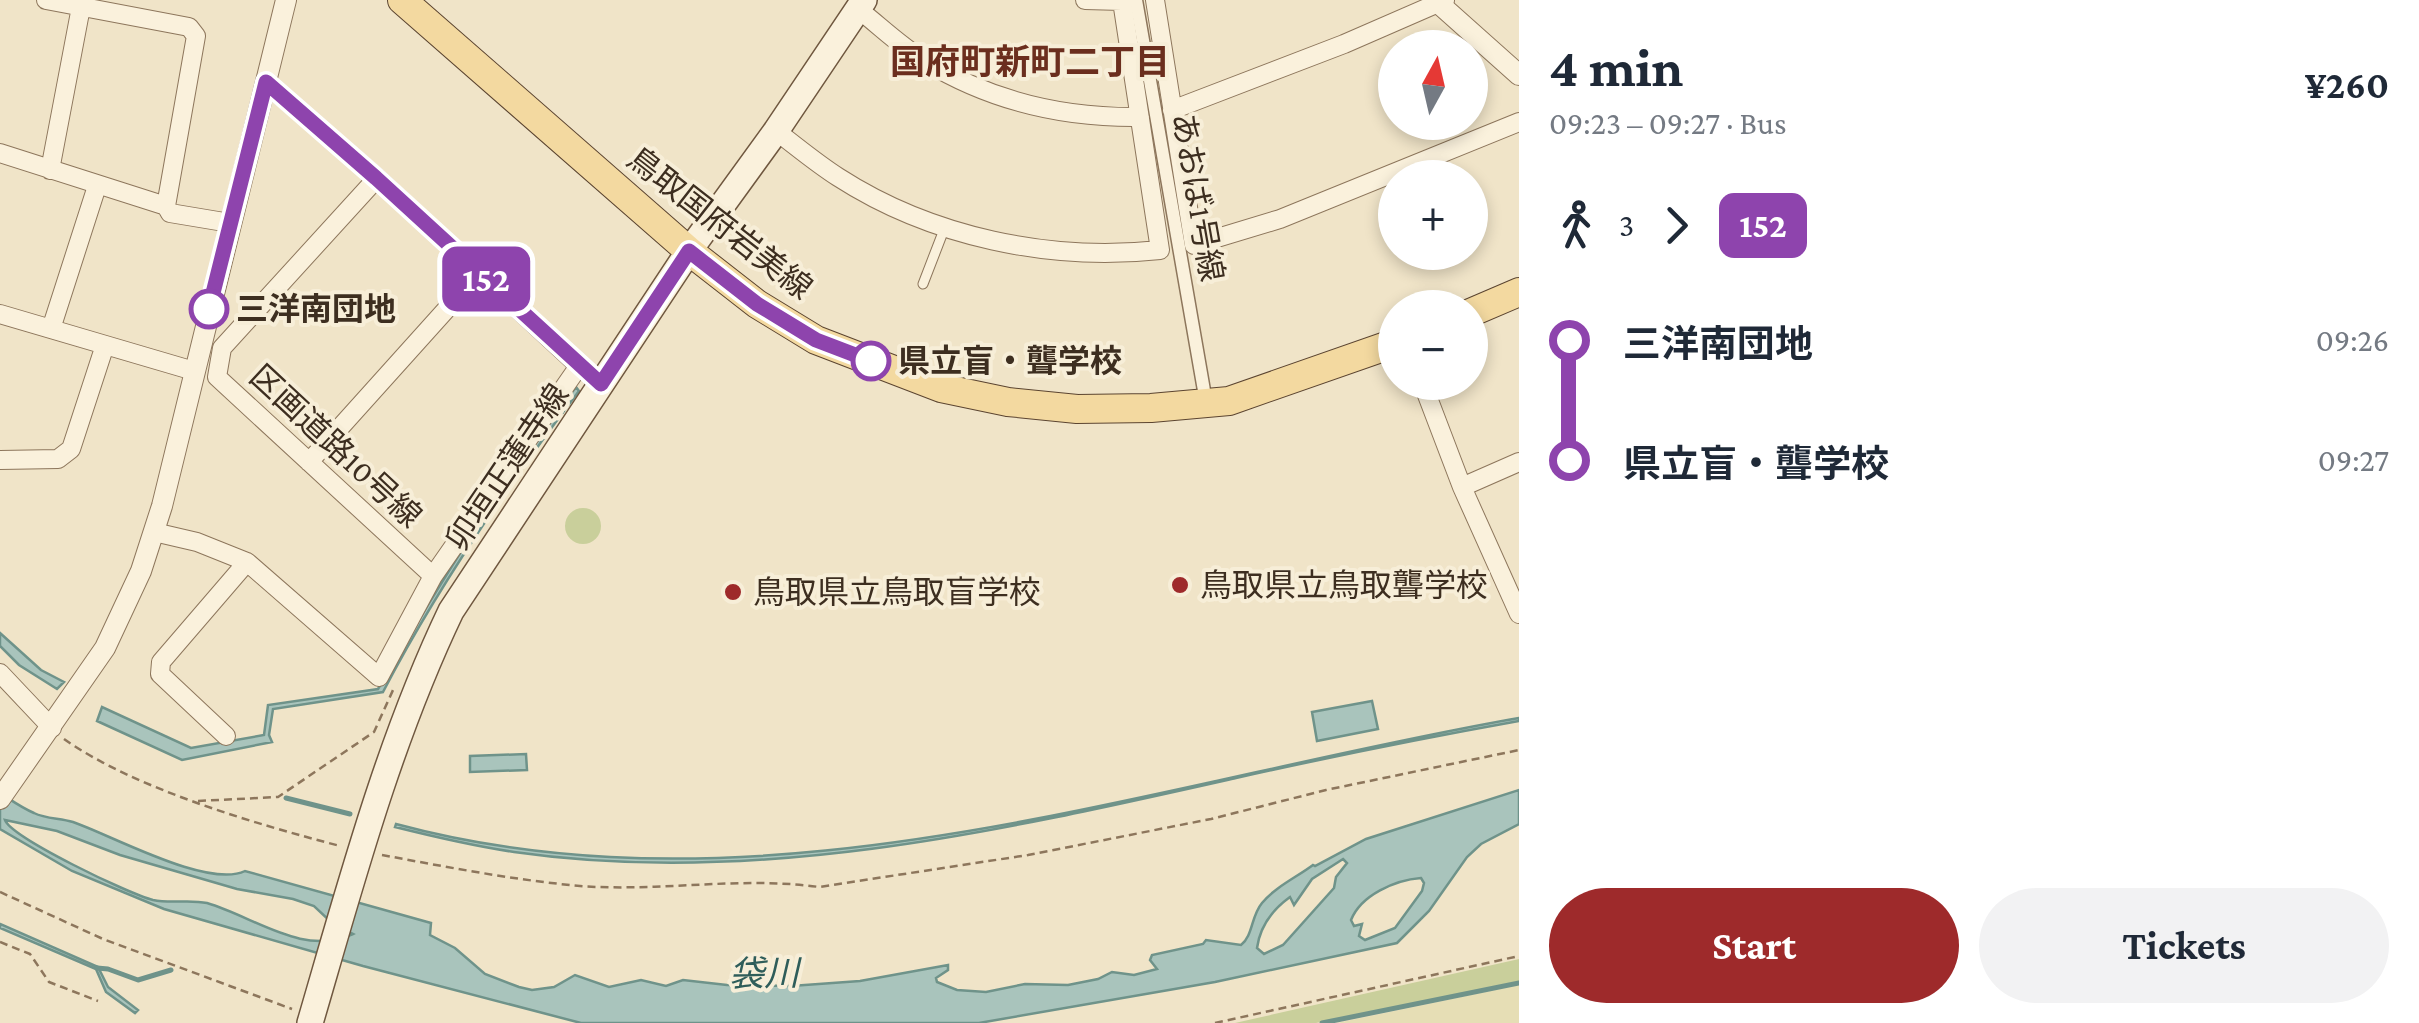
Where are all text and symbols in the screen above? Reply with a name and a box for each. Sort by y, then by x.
north arrow [1378,30,1488,140]
map controls [1378,30,1488,400]
text: 4 min [1549,37,1683,98]
district label: 国府町新町二丁目 [890,43,1170,82]
text: ¥260 [2305,64,2389,106]
text: 09:23 – 09:27 · Bus [1549,105,1787,141]
street label: あおば1号線 [1165,110,1231,284]
street label: 鳥取国府岩美線 [621,140,819,306]
button: + [1378,160,1488,270]
icon: walk [1549,198,1604,253]
icon: forward [1649,198,1704,253]
text: 152 [1739,206,1787,245]
text: 3 [1619,207,1634,243]
line badge: 152 [428,246,544,312]
text: 152 [462,260,510,299]
marker: 三洋南団地 [190,290,228,328]
button: − [1378,290,1488,400]
place label: 三洋南団地 [236,291,396,327]
text: 09:26 [2316,322,2389,358]
text: 三洋南団地 [1623,323,1813,365]
marker: 県立盲・聾学校 [852,342,890,380]
place label: 県立盲・聾学校 [898,343,1122,379]
street label: 区画道路10号線 [243,358,429,534]
street label: 卯垣正蓮寺線 [438,377,576,557]
text: 09:27 [2318,442,2389,478]
text: 県立盲・聾学校 [1623,443,1889,485]
place label: 鳥取県立鳥取聾学校 [1200,567,1488,603]
place label: 鳥取県立鳥取盲学校 [753,574,1041,610]
marker: 鳥取県立鳥取聾学校 [1169,574,1191,596]
marker: 鳥取県立鳥取盲学校 [722,581,744,603]
button: Start [1549,888,1959,1003]
button: Tickets [1979,888,2389,1003]
water label: 袋川 [729,954,803,994]

